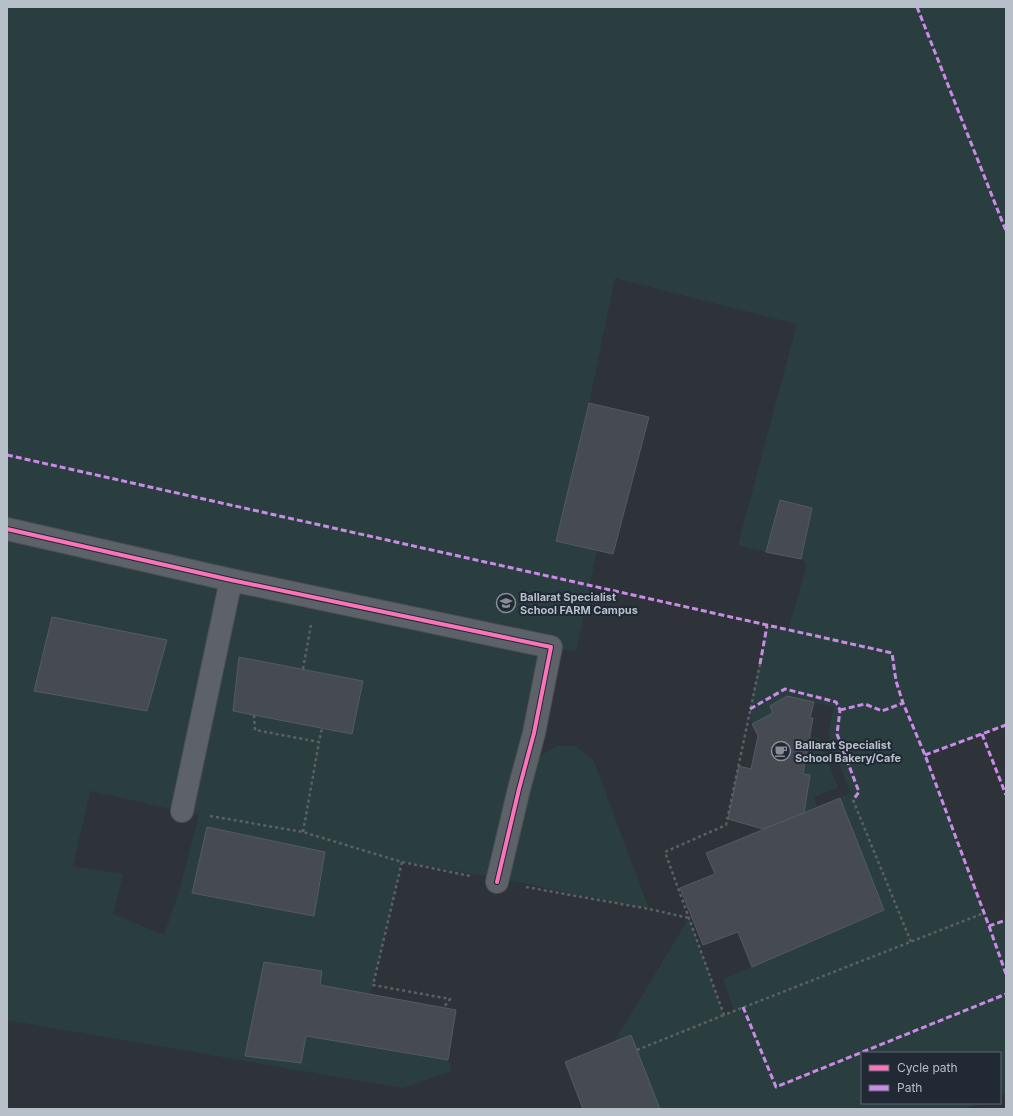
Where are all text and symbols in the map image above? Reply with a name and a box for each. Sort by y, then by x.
place label: Ballarat Specialist School FARM Campus [520,590,638,617]
school or university icon: Ballarat Specialist School FARM Campus [495,592,517,614]
place label: Ballarat Specialist School Bakery/Cafe [795,738,902,765]
cafe icon: Ballarat Specialist School Bakery/Cafe [770,740,792,762]
legend [861,1052,1001,1104]
text: Cycle path [897,1060,958,1075]
text: Path [897,1080,922,1095]

